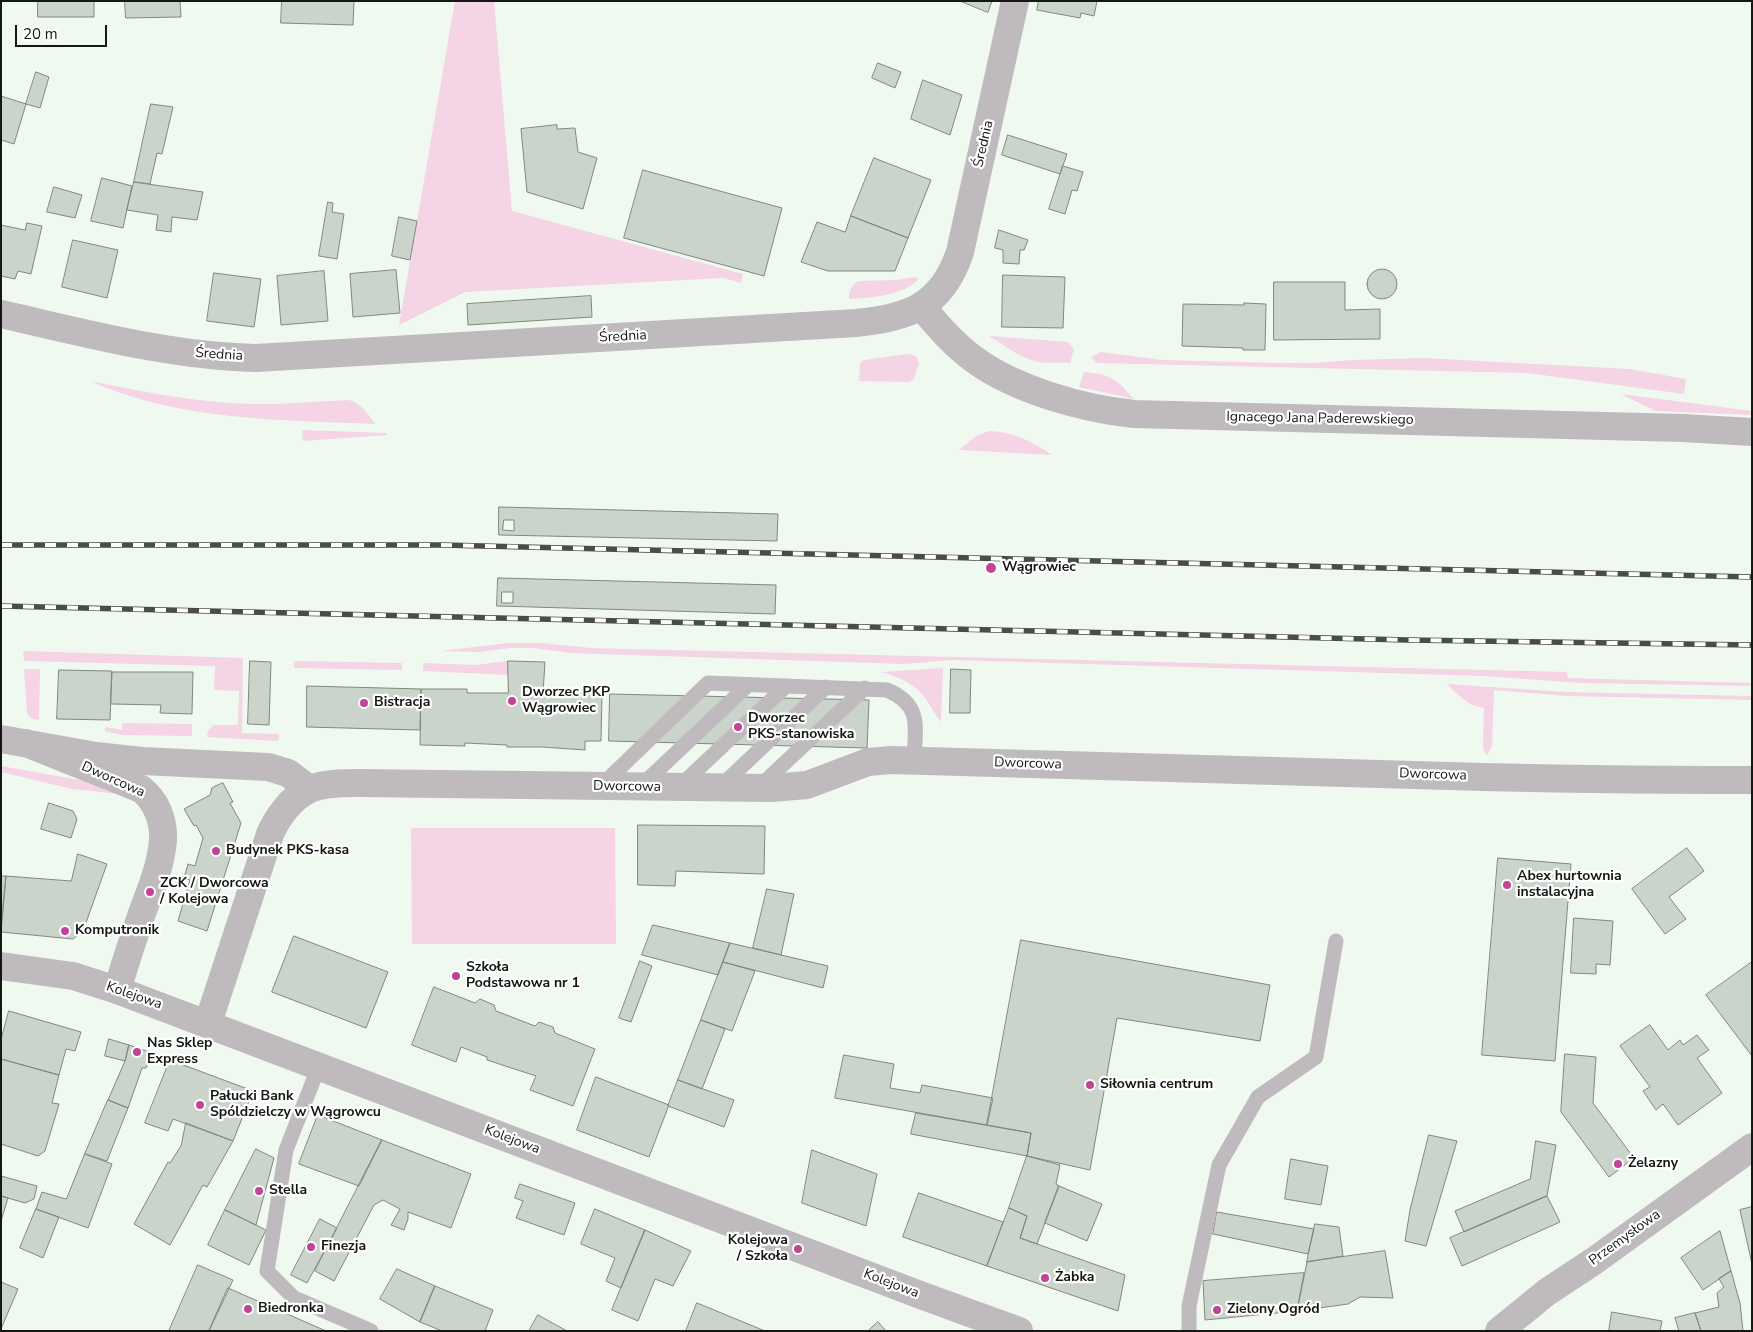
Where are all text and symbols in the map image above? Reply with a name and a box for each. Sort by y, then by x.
scale bar [18,15,110,47]
text: 20 m [23,24,58,44]
street label: Średnia [970,119,998,169]
street label: Średnia [599,327,647,347]
street label: Średnia [195,345,243,365]
street label: Ignacego Jana Paderewskiego [1226,409,1414,429]
place label: Wągrowiec [1002,560,1076,576]
marker: Wągrowiec [984,561,998,575]
place label: Dworzec PKP Wągrowiec [522,685,610,718]
place label: Bistracja [374,695,430,711]
marker: Dworzec PKP Wągrowiec [506,695,518,707]
marker: Bistracja [358,697,370,709]
place label: Dworzec PKS-stanowiska [748,711,854,744]
marker: Dworzec PKS-stanowiska [732,721,744,733]
street label: Dworcowa [994,754,1062,774]
street label: Dworcowa [79,759,147,801]
street label: Dworcowa [1399,765,1467,785]
street label: Dworcowa [593,778,661,796]
place label: Budynek PKS-kasa [226,843,349,859]
marker: Budynek PKS-kasa [210,845,222,857]
place label: Abex hurtownia instalacyjna [1517,869,1622,902]
place label: ZCK / Dworcowa / Kolejowa [160,876,269,909]
marker: Abex hurtownia instalacyjna [1501,879,1513,891]
marker: ZCK / Dworcowa / Kolejowa [144,886,156,898]
place label: Komputronik [75,923,159,939]
marker: Komputronik [59,925,71,937]
place label: Szkoła Podstawowa nr 1 [466,960,580,992]
marker: Szkoła Podstawowa nr 1 [450,970,462,982]
street label: Kolejowa [104,979,164,1013]
place label: Nas Sklep Express [147,1036,212,1068]
marker: Nas Sklep Express [131,1046,143,1058]
place label: Siłownia centrum [1100,1077,1213,1093]
marker: Siłownia centrum [1084,1079,1096,1091]
place label: Pałucki Bank Spóldzielczy w Wągrowcu [210,1089,381,1122]
marker: Pałucki Bank Spóldzielczy w Wągrowcu [194,1099,206,1111]
street label: Kolejowa [482,1122,542,1158]
place label: Żelazny [1628,1156,1678,1172]
marker: Żelazny [1612,1158,1624,1170]
place label: Stella [269,1183,307,1199]
marker: Stella [253,1185,265,1197]
street label: Przemysłowa [1586,1206,1664,1270]
place label: Kolejowa / Szkoła [728,1233,788,1266]
place label: Finezja [321,1239,366,1255]
marker: Finezja [305,1241,317,1253]
marker: Kolejowa / Szkoła [792,1243,804,1255]
street label: Kolejowa [861,1266,921,1302]
place label: Żabka [1055,1270,1094,1286]
marker: Żabka [1039,1272,1051,1284]
place label: Biedronka [258,1301,324,1317]
place label: Zielony Ogród [1227,1302,1320,1318]
marker: Biedronka [242,1303,254,1315]
marker: Zielony Ogród [1211,1304,1223,1316]

